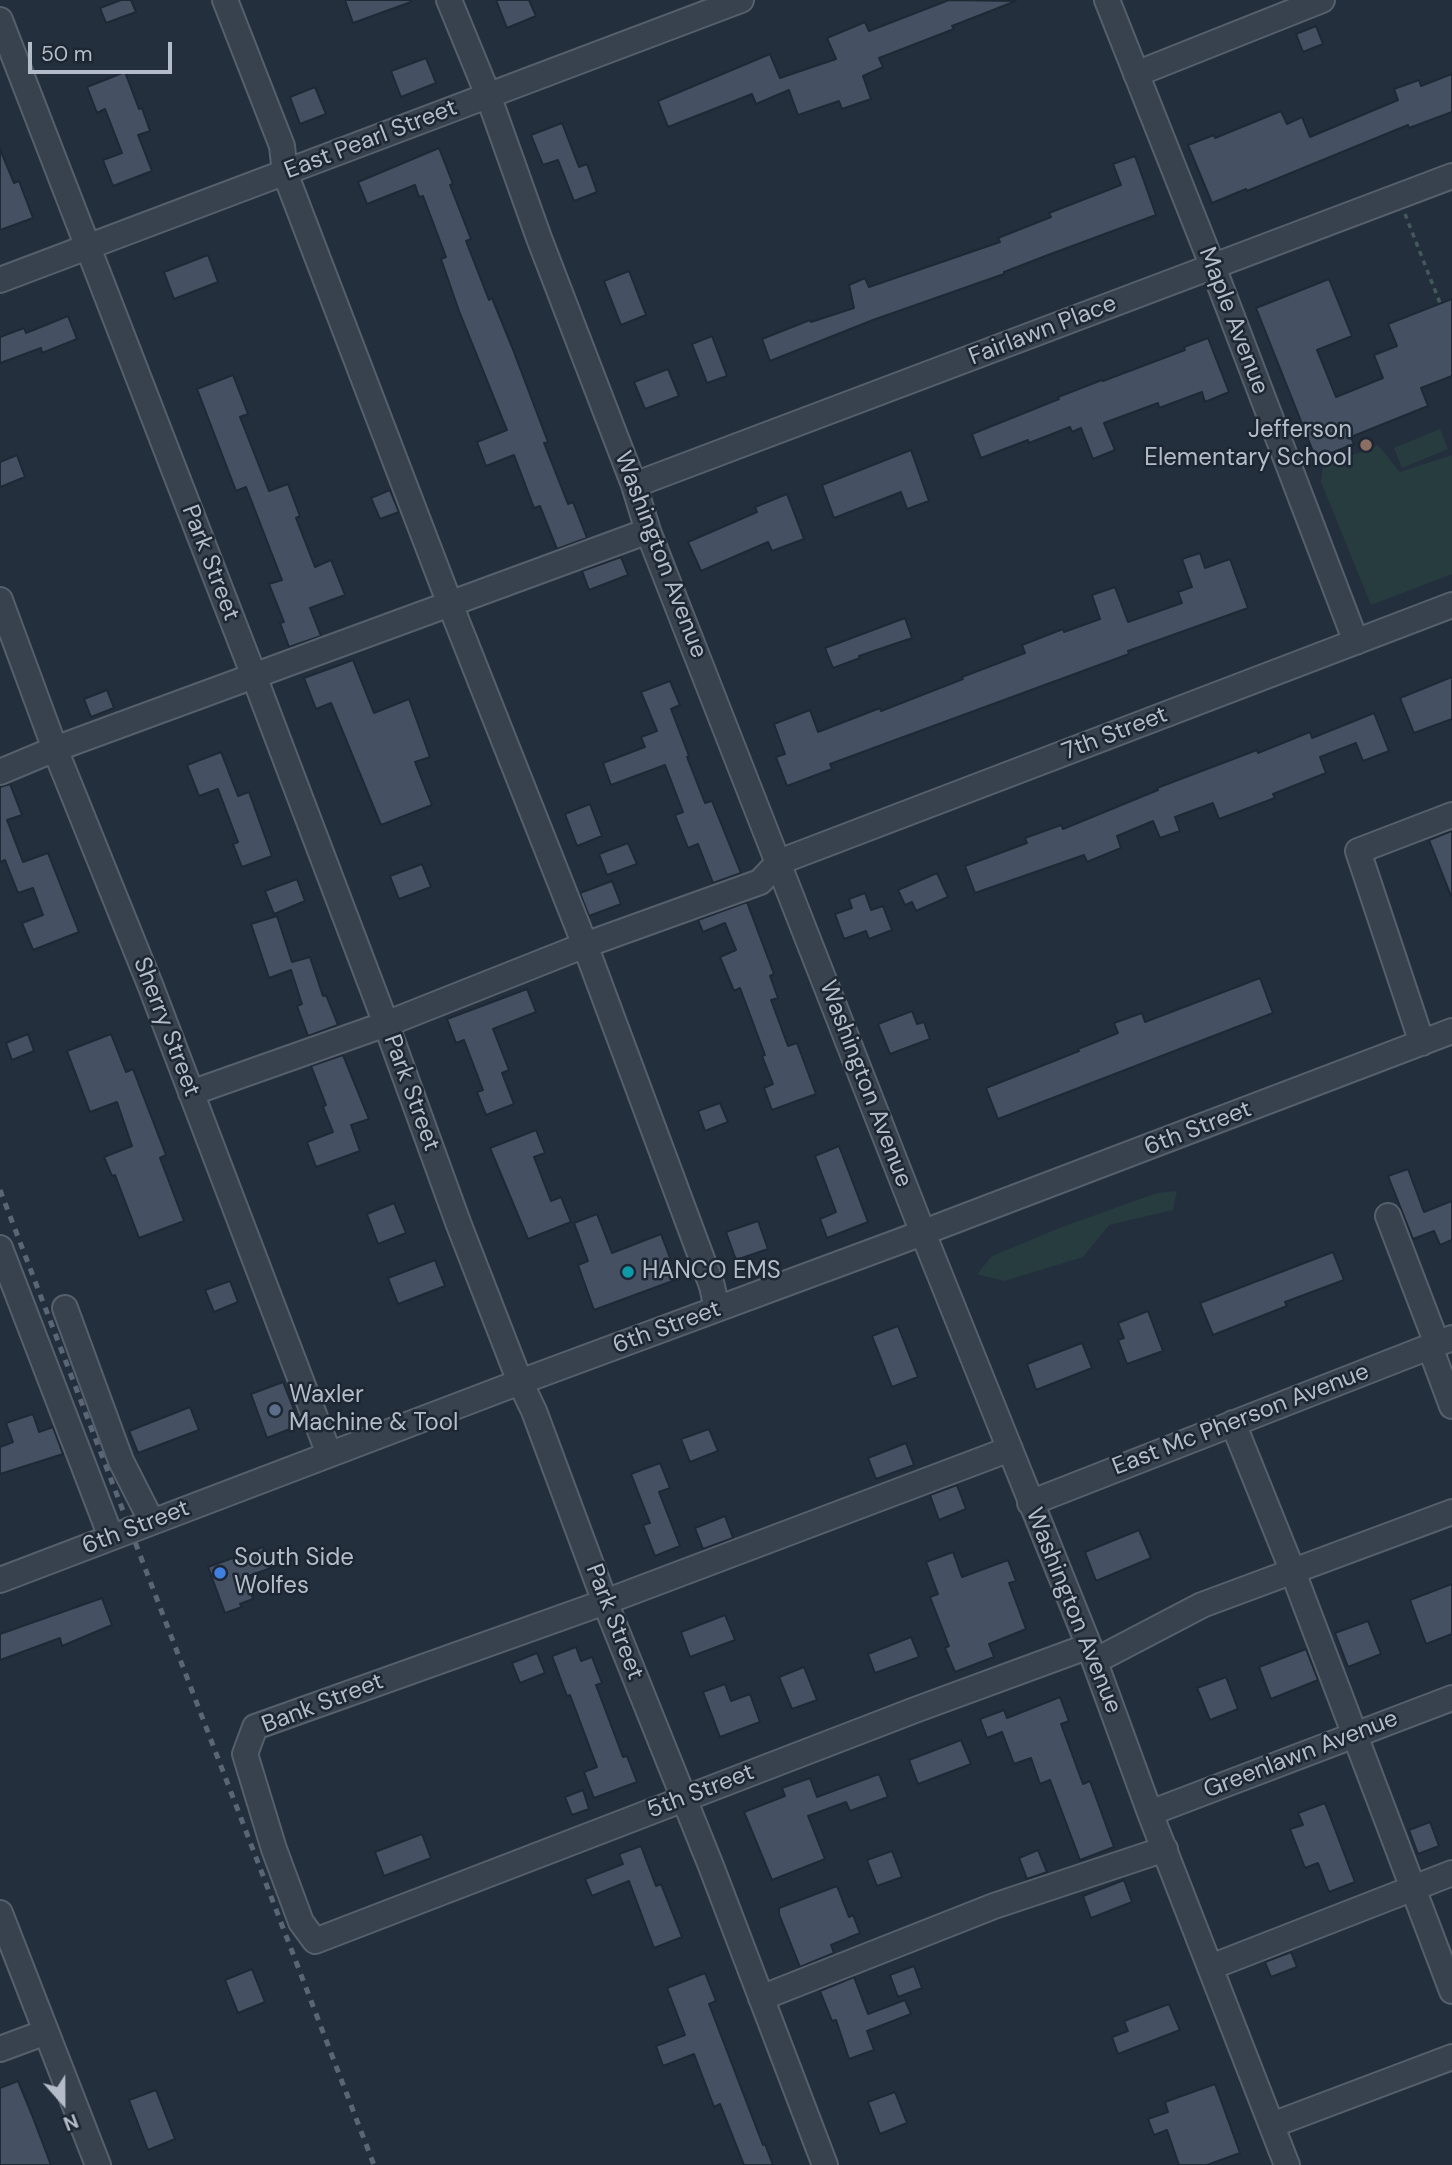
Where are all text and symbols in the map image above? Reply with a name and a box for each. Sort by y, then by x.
scale bar [32,28,175,72]
text: 50 m [41,40,92,68]
street label: East Pearl Street [281,94,461,186]
street label: Maple Avenue [1192,243,1274,399]
street label: Fairlawn Place [965,290,1121,372]
place label: Jefferson Elementary School [1144,417,1352,473]
marker: Jefferson Elementary School [1358,437,1374,453]
street label: Washington Avenue [607,448,713,662]
street label: Park Street [175,501,245,625]
street label: 7th Street [1058,701,1172,767]
street label: Sherry Street [126,953,206,1101]
street label: Washington Avenue [812,977,918,1191]
street label: Park Street [377,1031,445,1155]
street label: 6th Street [1140,1095,1256,1163]
place label: HANCO EMS [642,1258,781,1286]
marker: HANCO EMS [620,1264,636,1280]
street label: 6th Street [609,1295,725,1361]
street label: East Mc Pherson Avenue [1109,1358,1373,1482]
place label: Waxler Machine & Tool [289,1382,458,1438]
marker: Waxler Machine & Tool [267,1402,283,1418]
street label: 6th Street [78,1494,194,1562]
street label: Washington Avenue [1019,1504,1127,1718]
place label: South Side Wolfes [234,1545,354,1601]
street label: Park Street [579,1560,649,1684]
marker: South Side Wolfes [212,1565,228,1581]
street label: Bank Street [258,1668,388,1740]
street label: Greenlawn Avenue [1200,1705,1402,1805]
street label: 5th Street [643,1758,759,1826]
north arrow [28,2067,98,2137]
text: N [60,2108,82,2136]

